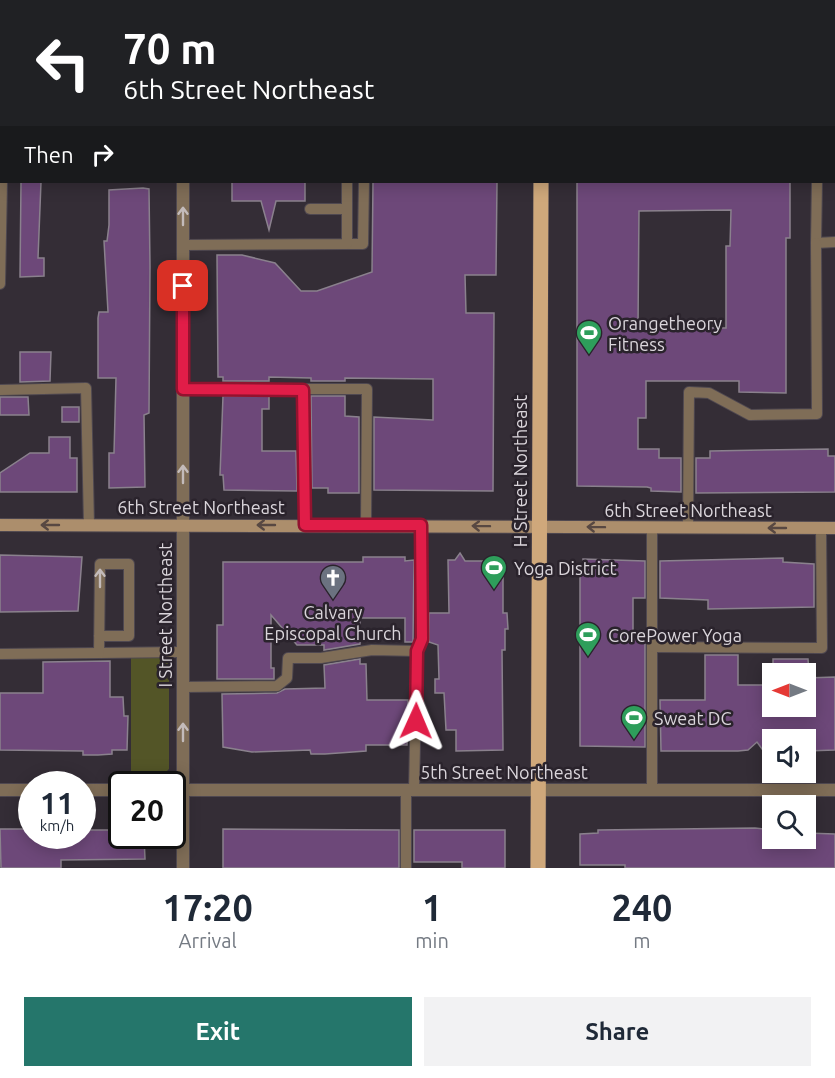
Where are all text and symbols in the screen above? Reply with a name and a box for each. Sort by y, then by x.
icon: left [24,24,102,102]
text: 70 m [123,25,217,72]
text: 6th Street Northeast [123,74,374,104]
icon: right [86,138,119,171]
text: Then [24,142,74,167]
one-way arrow [177,206,189,226]
pin [157,260,208,311]
icon: arrive [166,269,199,302]
place label: Orangetheory Fitness [608,313,723,354]
sports icon: Orangetheory Fitness [574,318,604,356]
street label: H Street Northeast [510,395,530,547]
one-way arrow [177,464,189,484]
street label: 6th Street Northeast [117,497,285,517]
street label: 6th Street Northeast [604,500,772,520]
one-way arrow [40,519,60,531]
one-way arrow [256,519,276,531]
one-way arrow [471,520,491,532]
one-way arrow [586,521,606,533]
one-way arrow [767,522,787,534]
street label: I Street Northeast [155,543,175,687]
sports icon: Yoga District [479,553,509,591]
place label: Yoga District [514,558,617,578]
church icon: Calvary Episcopal Church [318,563,348,601]
one-way arrow [94,568,106,588]
place label: Calvary Episcopal Church [264,602,402,643]
sports icon: CorePower Yoga [573,620,603,658]
place label: CorePower Yoga [608,625,742,645]
north arrow [762,663,816,717]
map controls [762,663,816,849]
position arrow [384,689,448,753]
sports icon: Sweat DC [619,703,649,741]
place label: Sweat DC [654,708,732,728]
one-way arrow [177,722,189,742]
button: sound [762,729,816,783]
street label: 5th Street Northeast [420,762,588,782]
speed limit sign: 20 [108,771,186,849]
text: 11 [40,786,74,820]
button: search [762,795,816,849]
text: km/h [40,817,74,834]
text: 17:20 [163,887,253,928]
text: 1 [422,887,442,928]
text: 240 [611,887,672,928]
text: Arrival [179,929,237,952]
text: min [415,929,449,952]
text: m [633,929,651,952]
button: Exit [24,997,412,1066]
button: Share [424,997,811,1066]

